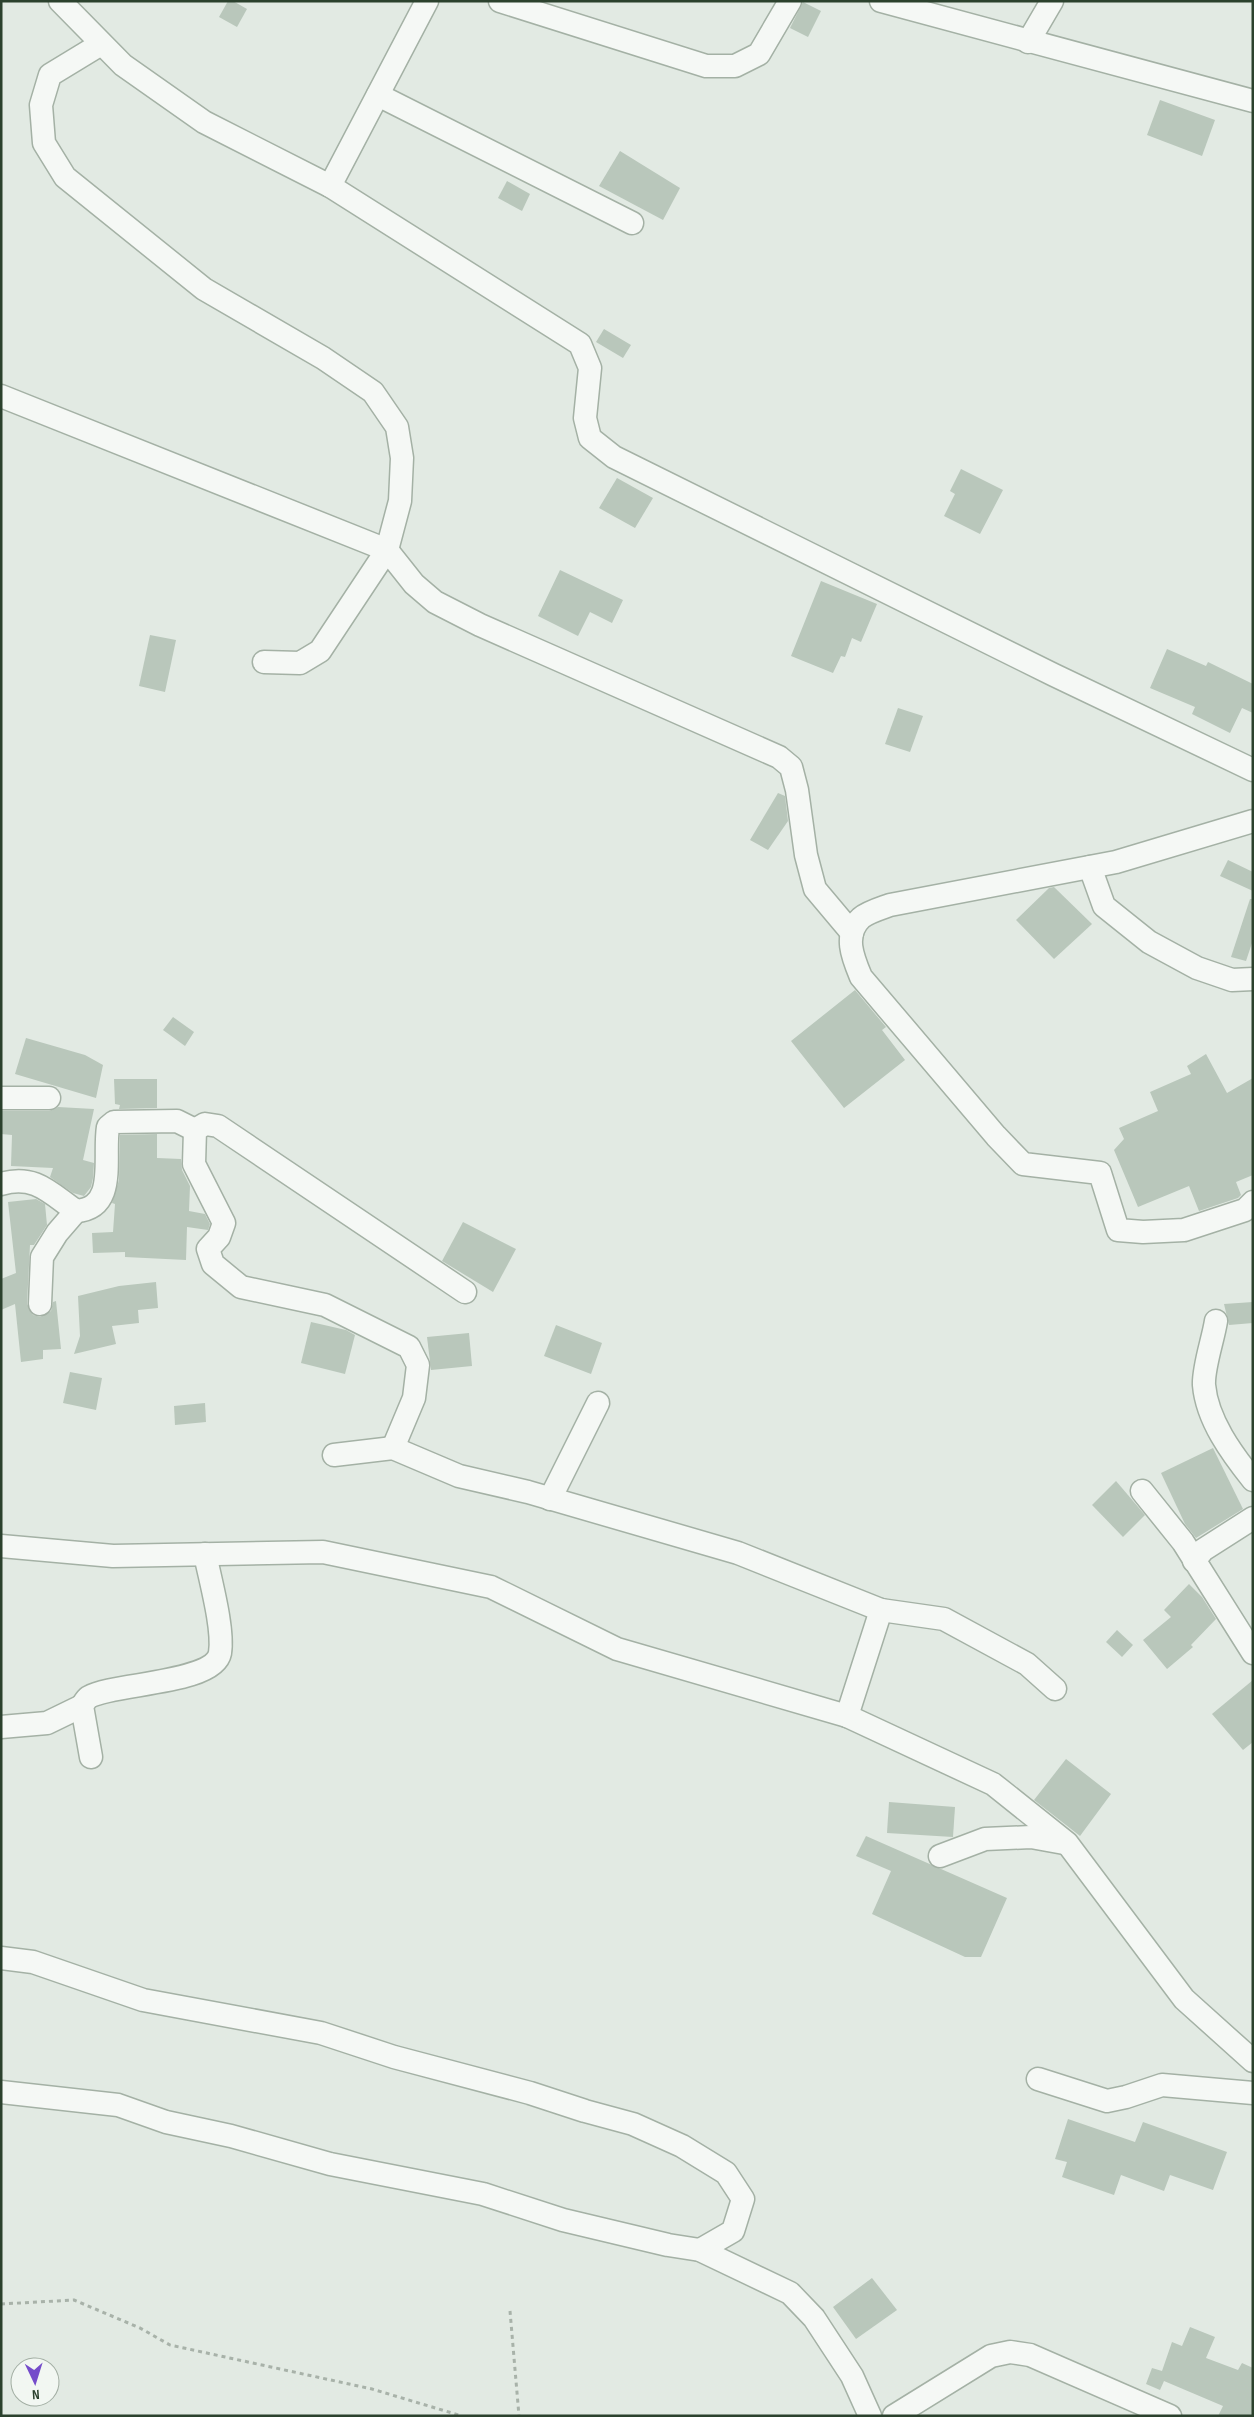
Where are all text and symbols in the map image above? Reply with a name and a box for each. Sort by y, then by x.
north arrow [10,2357,60,2407]
text: N [32,2386,40,2403]

